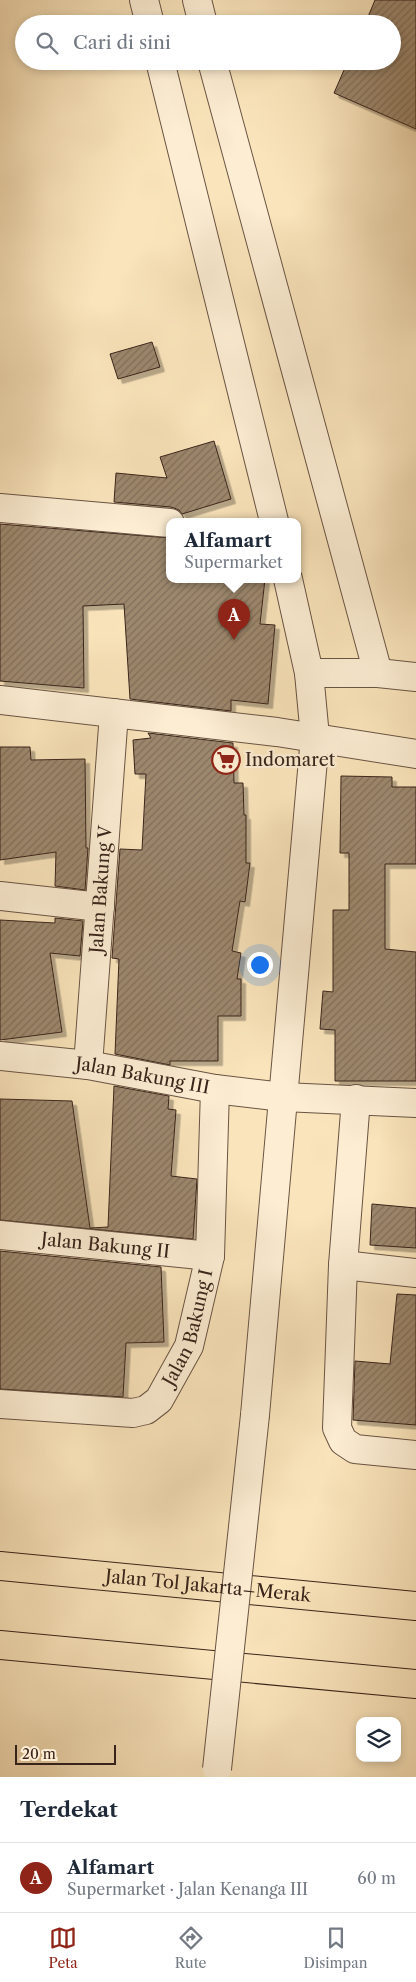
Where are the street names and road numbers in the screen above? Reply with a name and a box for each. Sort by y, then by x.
street label: Jalan Bakung V [85,824,117,957]
street label: Jalan Bakung III [71,1052,211,1099]
street label: Jalan Bakung II [37,1228,171,1263]
street label: Jalan Bakung I [157,1267,218,1393]
street label: Jalan Tol Jakarta–Merak [101,1565,313,1607]

